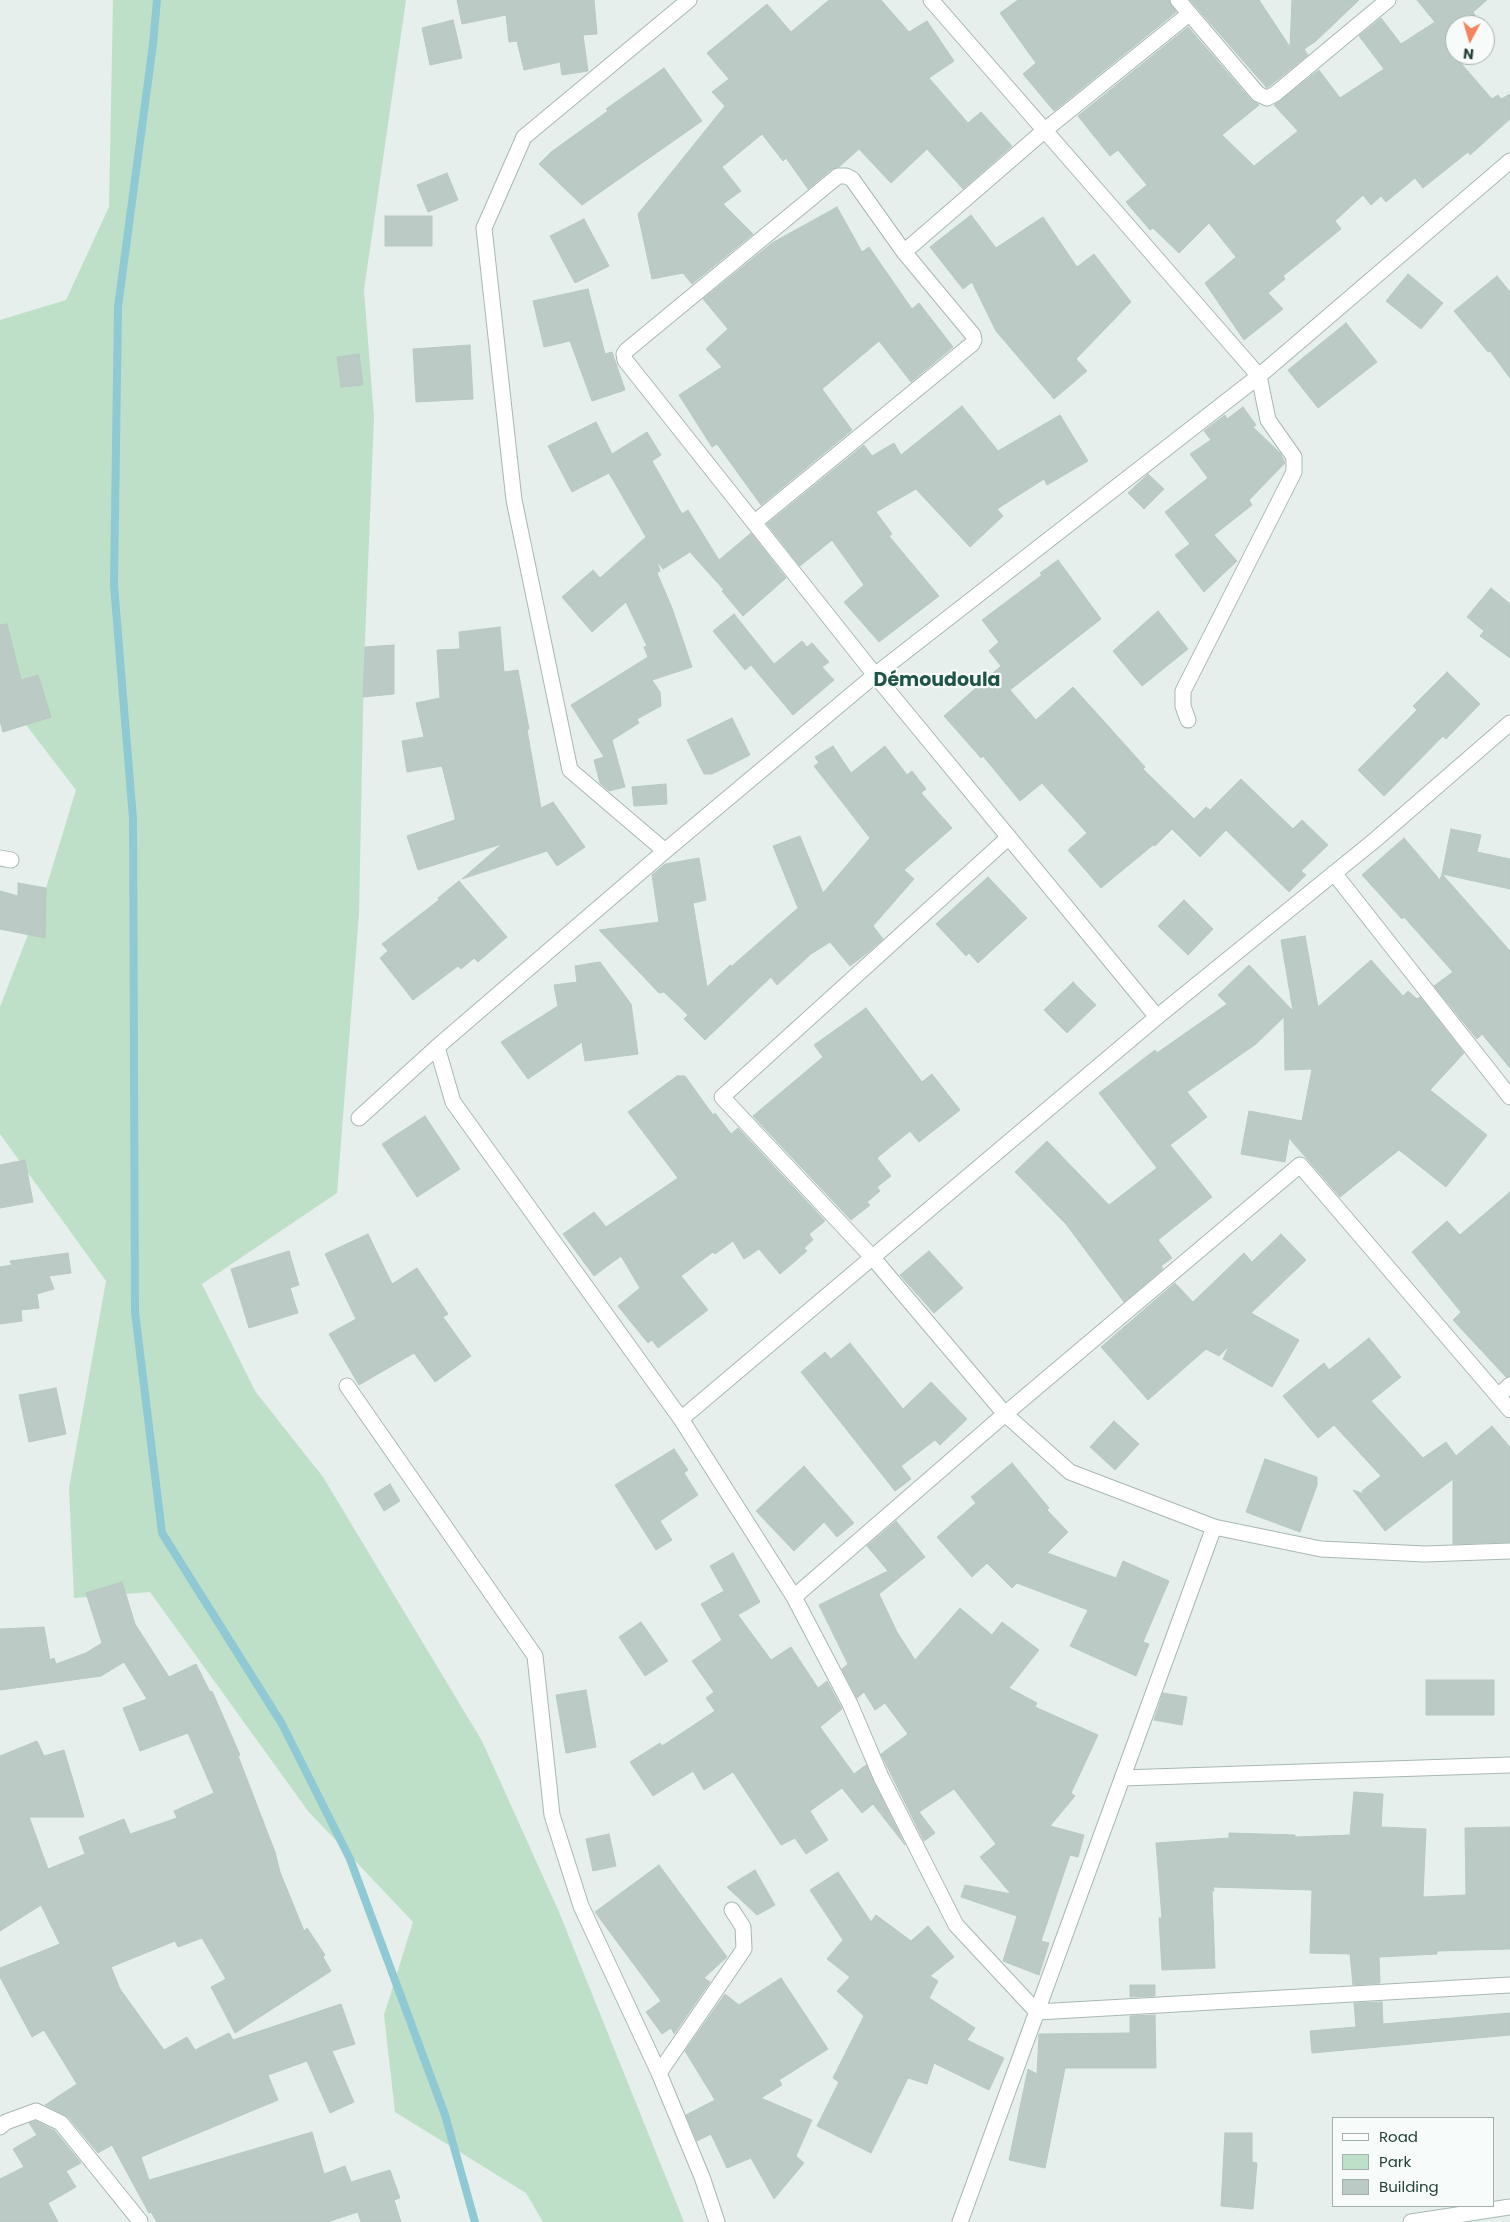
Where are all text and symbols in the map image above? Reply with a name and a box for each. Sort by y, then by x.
north arrow [1445,15,1495,65]
text: N [1462,43,1475,64]
district label: Démoudoula [874,670,1000,692]
legend [1332,2117,1495,2207]
text: Road [1379,2126,1418,2147]
text: Park [1379,2151,1411,2172]
text: Building [1379,2176,1439,2197]

